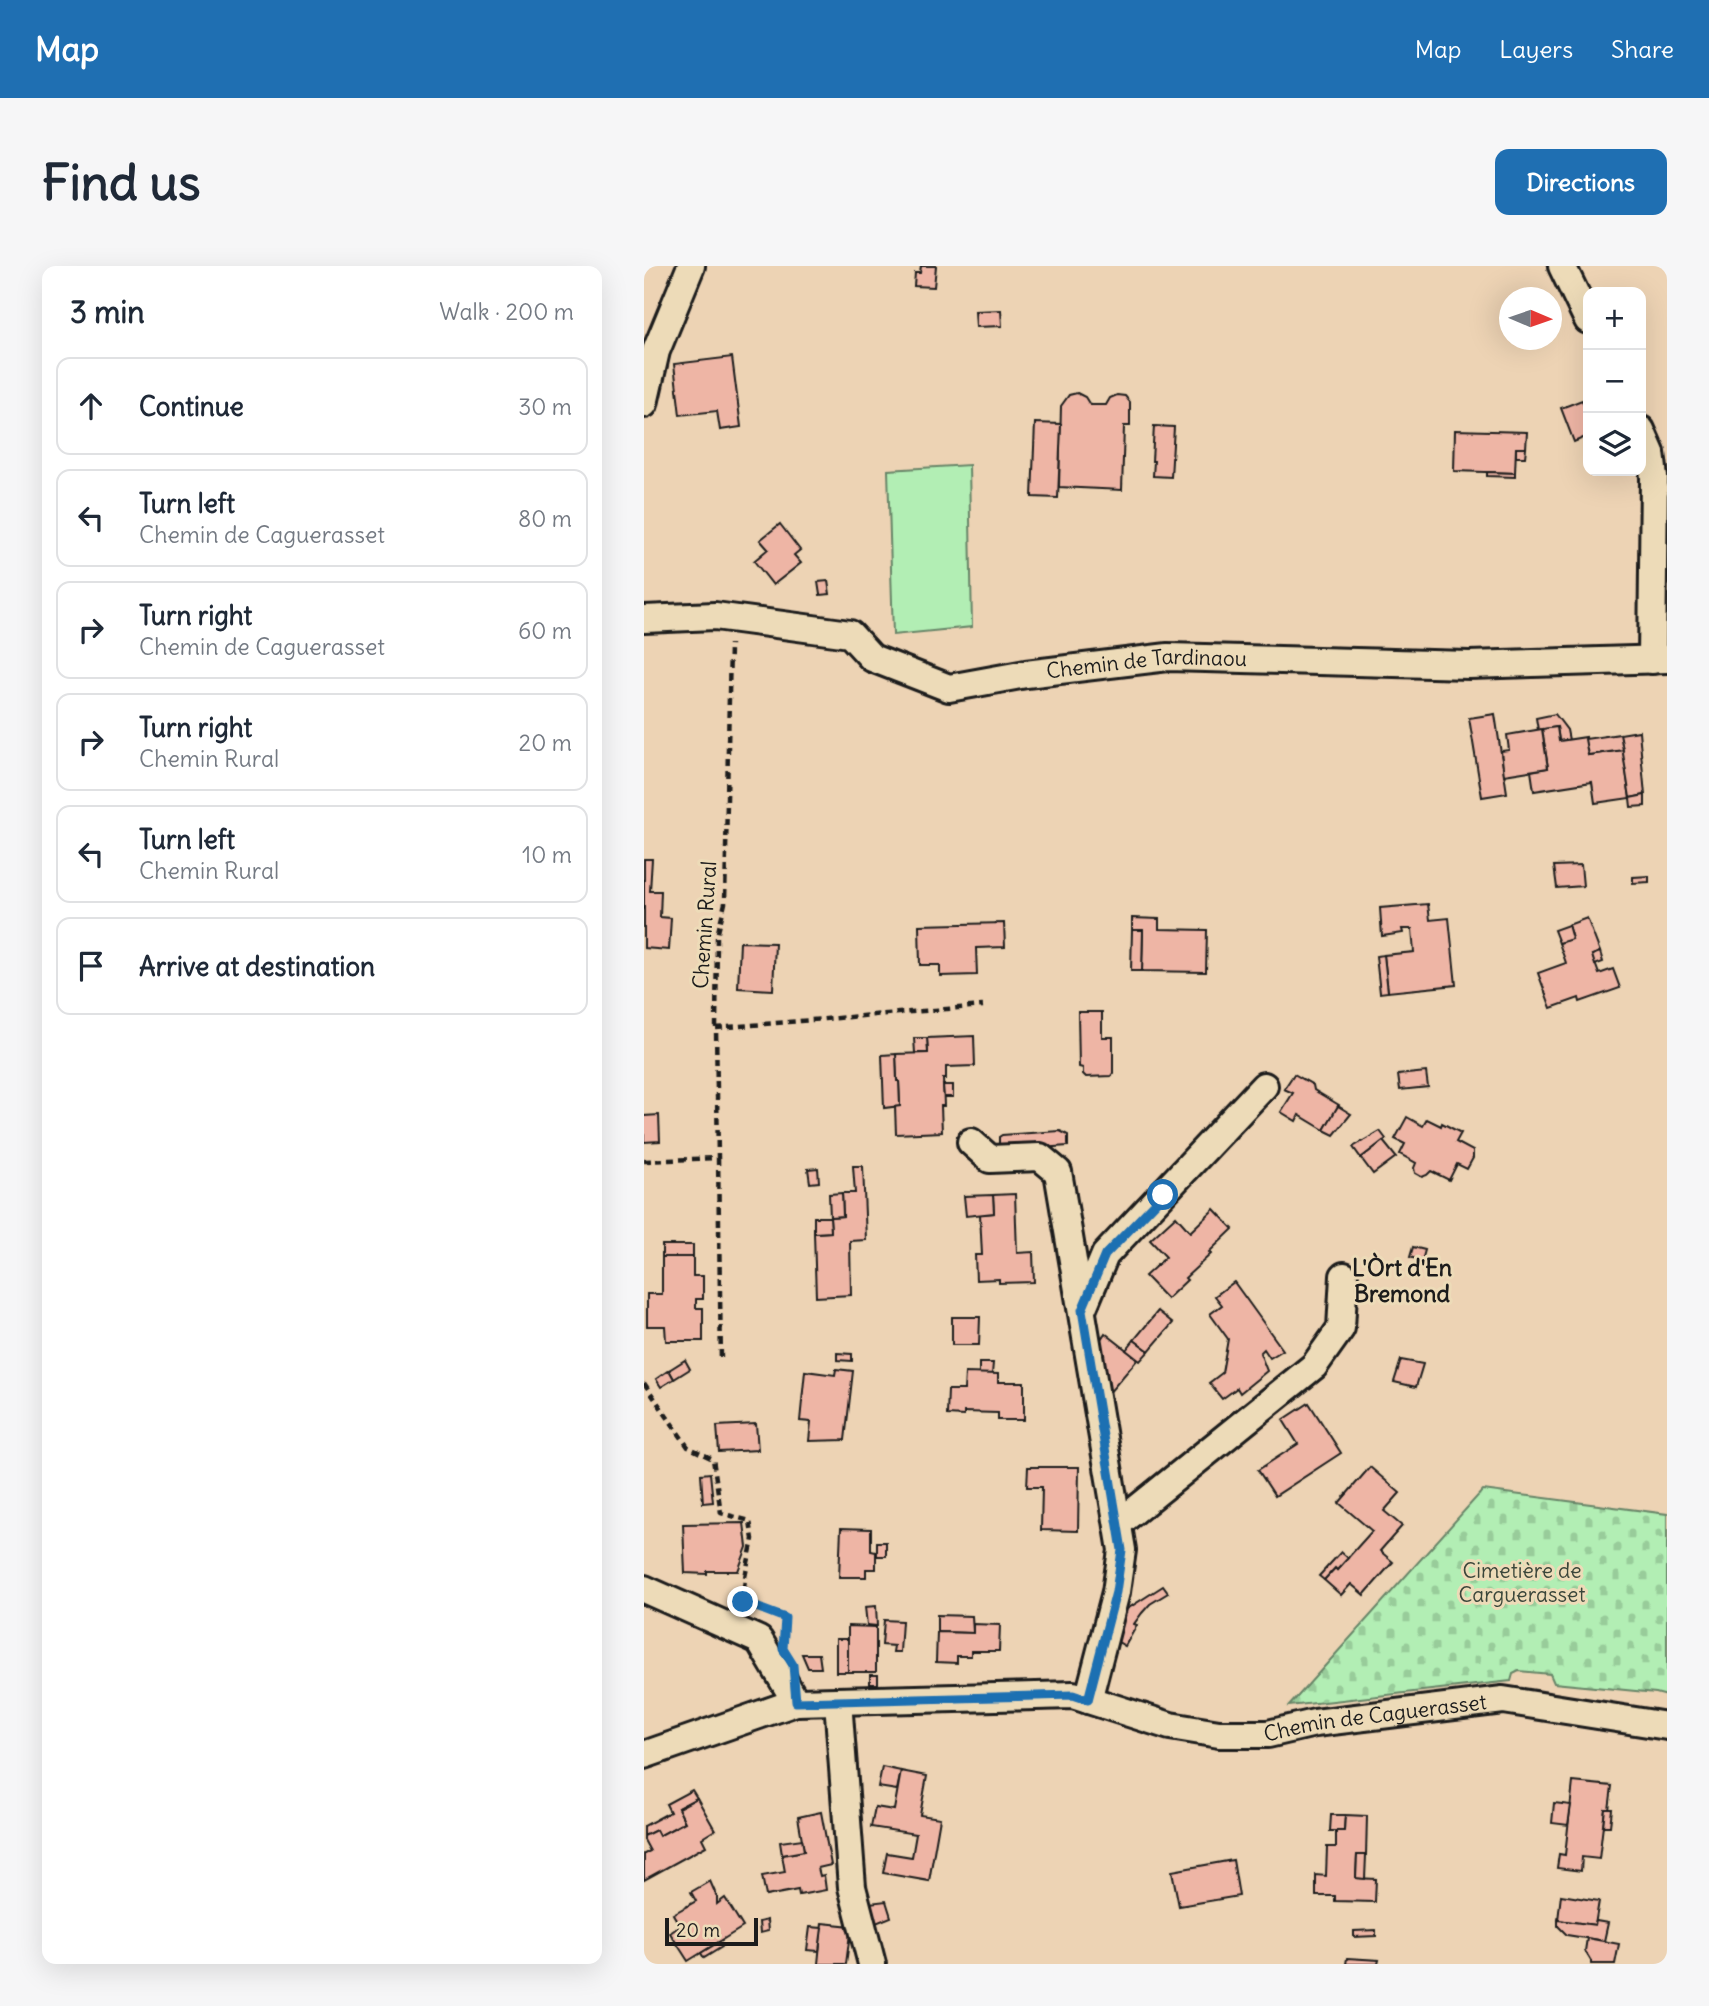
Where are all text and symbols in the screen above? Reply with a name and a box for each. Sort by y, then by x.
text: Map [35,28,99,70]
text: Map [1415,34,1461,64]
text: Layers [1499,34,1573,64]
text: Share [1611,34,1674,64]
button: Directions [1495,149,1667,215]
text: Find us [42,152,200,213]
north arrow [1499,287,1562,350]
map controls [1583,287,1646,476]
button: + [1583,287,1646,350]
text: 3 min [70,293,145,331]
text: Walk · 200 m [439,297,574,326]
button: − [1583,350,1646,413]
icon: ahead [72,387,110,425]
text: Continue [139,390,244,423]
text: 30 m [518,392,572,421]
button: layers [1583,413,1646,476]
text: Turn left [139,487,235,520]
icon: left [72,499,110,537]
text: 80 m [518,504,572,533]
text: Chemin de Caguerasset [139,520,385,549]
text: Turn right [139,599,252,632]
icon: right [72,611,110,649]
text: 60 m [518,616,572,645]
text: Chemin de Caguerasset [139,632,385,661]
street label: Chemin de Tardinaou [1045,642,1247,684]
text: Turn right [139,711,252,744]
icon: right [72,723,110,761]
text: 20 m [519,728,572,757]
text: Chemin Rural [139,744,279,773]
text: Turn left [139,823,235,856]
icon: left [72,835,110,873]
text: 10 m [522,840,572,869]
text: Chemin Rural [139,856,279,885]
street label: Chemin Rural [687,860,722,990]
icon: arrive [72,947,110,985]
text: Arrive at destination [139,950,375,983]
route start [1147,1179,1178,1210]
district label: L'Òrt d'En Bremond [1352,1252,1452,1308]
park label: Cimetière de Carguerasset [1458,1557,1586,1608]
route end [727,1586,758,1617]
street label: Chemin de Caguerasset [1261,1688,1488,1748]
scale bar [665,1915,758,1947]
text: 20 m [676,1918,720,1942]

